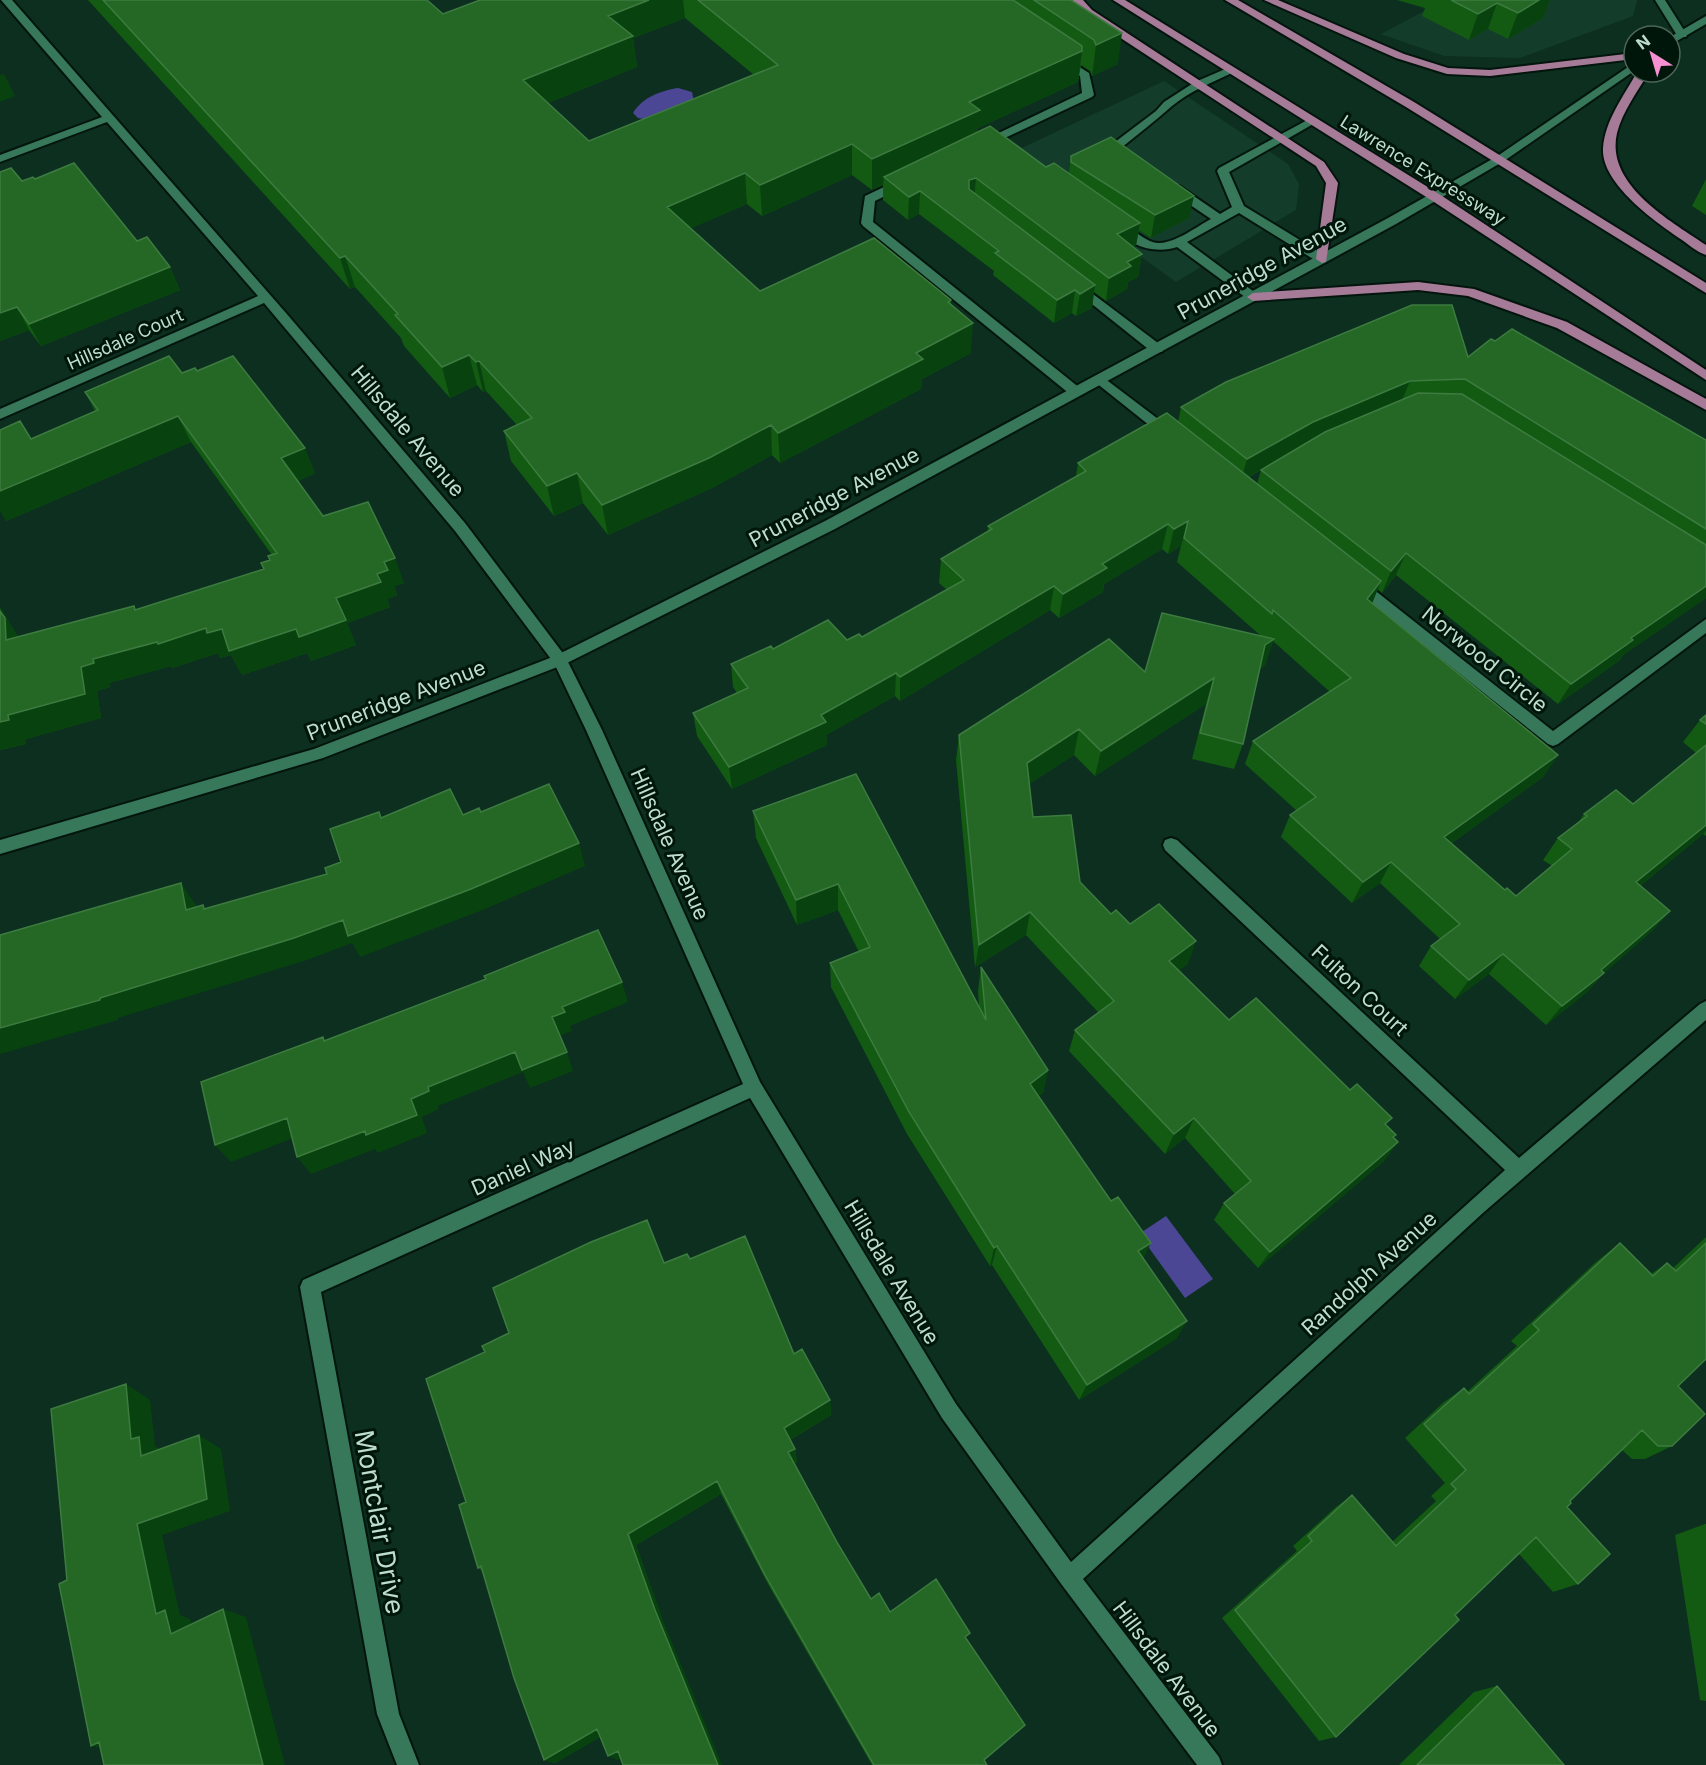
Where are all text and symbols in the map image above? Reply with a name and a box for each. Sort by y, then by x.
north arrow [1622,24,1682,84]
text: N [1632,30,1654,54]
street label: Lawrence Expressway [1337,111,1509,229]
street label: Pruneridge Avenue [1173,211,1351,325]
street label: Hillsdale Court [64,304,186,374]
street label: Hillsdale Avenue [346,360,470,502]
street label: Pruneridge Avenue [745,442,923,552]
street label: Norwood Circle [1417,601,1553,717]
street label: Pruneridge Avenue [303,654,489,746]
street label: Hillsdale Avenue [625,764,715,924]
street label: Fulton Court [1307,939,1413,1041]
street label: Daniel Way [467,1133,579,1201]
street label: Hillsdale Avenue [839,1195,945,1349]
street label: Randolph Avenue [1296,1206,1442,1340]
street label: Montclair Drive [349,1428,411,1616]
street label: Hillsdale Avenue [1108,1596,1226,1742]

